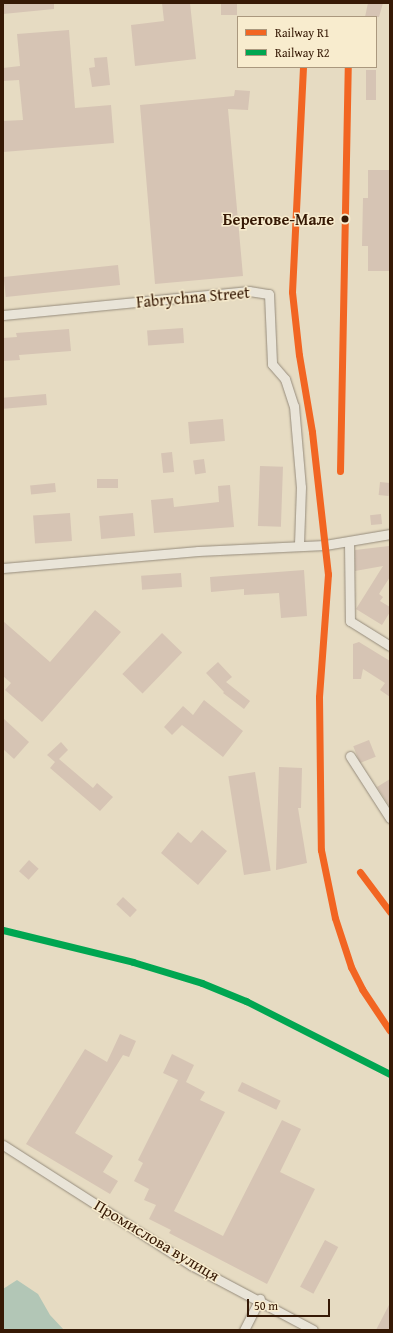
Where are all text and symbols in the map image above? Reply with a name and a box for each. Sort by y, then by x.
legend [237,16,377,68]
text: Railway R1 [275,24,330,41]
text: Railway R2 [275,44,330,61]
place label: Берегове-Мале [223,209,334,229]
marker: Берегове-Мале [338,212,352,226]
street label: Fabrychna Street [135,282,251,312]
street label: Промислова вулиця [91,1195,223,1285]
scale bar [249,1291,332,1317]
text: 50 m [254,1297,278,1314]

